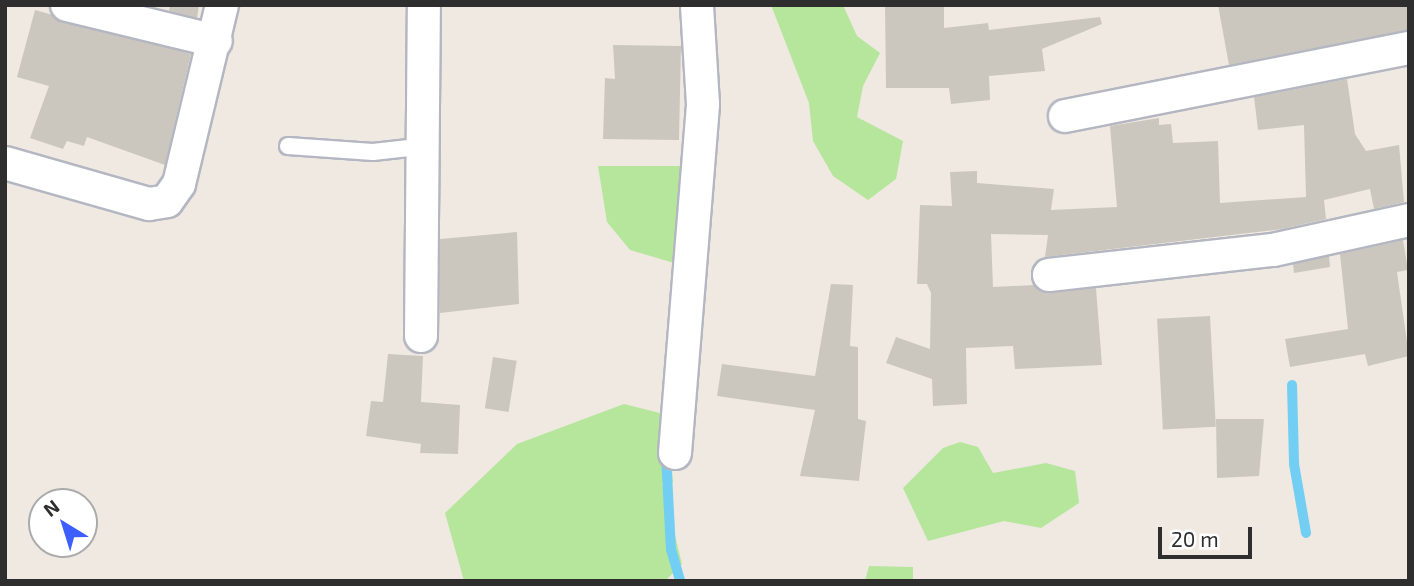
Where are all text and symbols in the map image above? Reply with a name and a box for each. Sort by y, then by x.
north arrow [28,488,98,558]
text: N [39,494,63,521]
scale bar [1162,512,1256,556]
text: 20 m [1171,526,1219,551]

